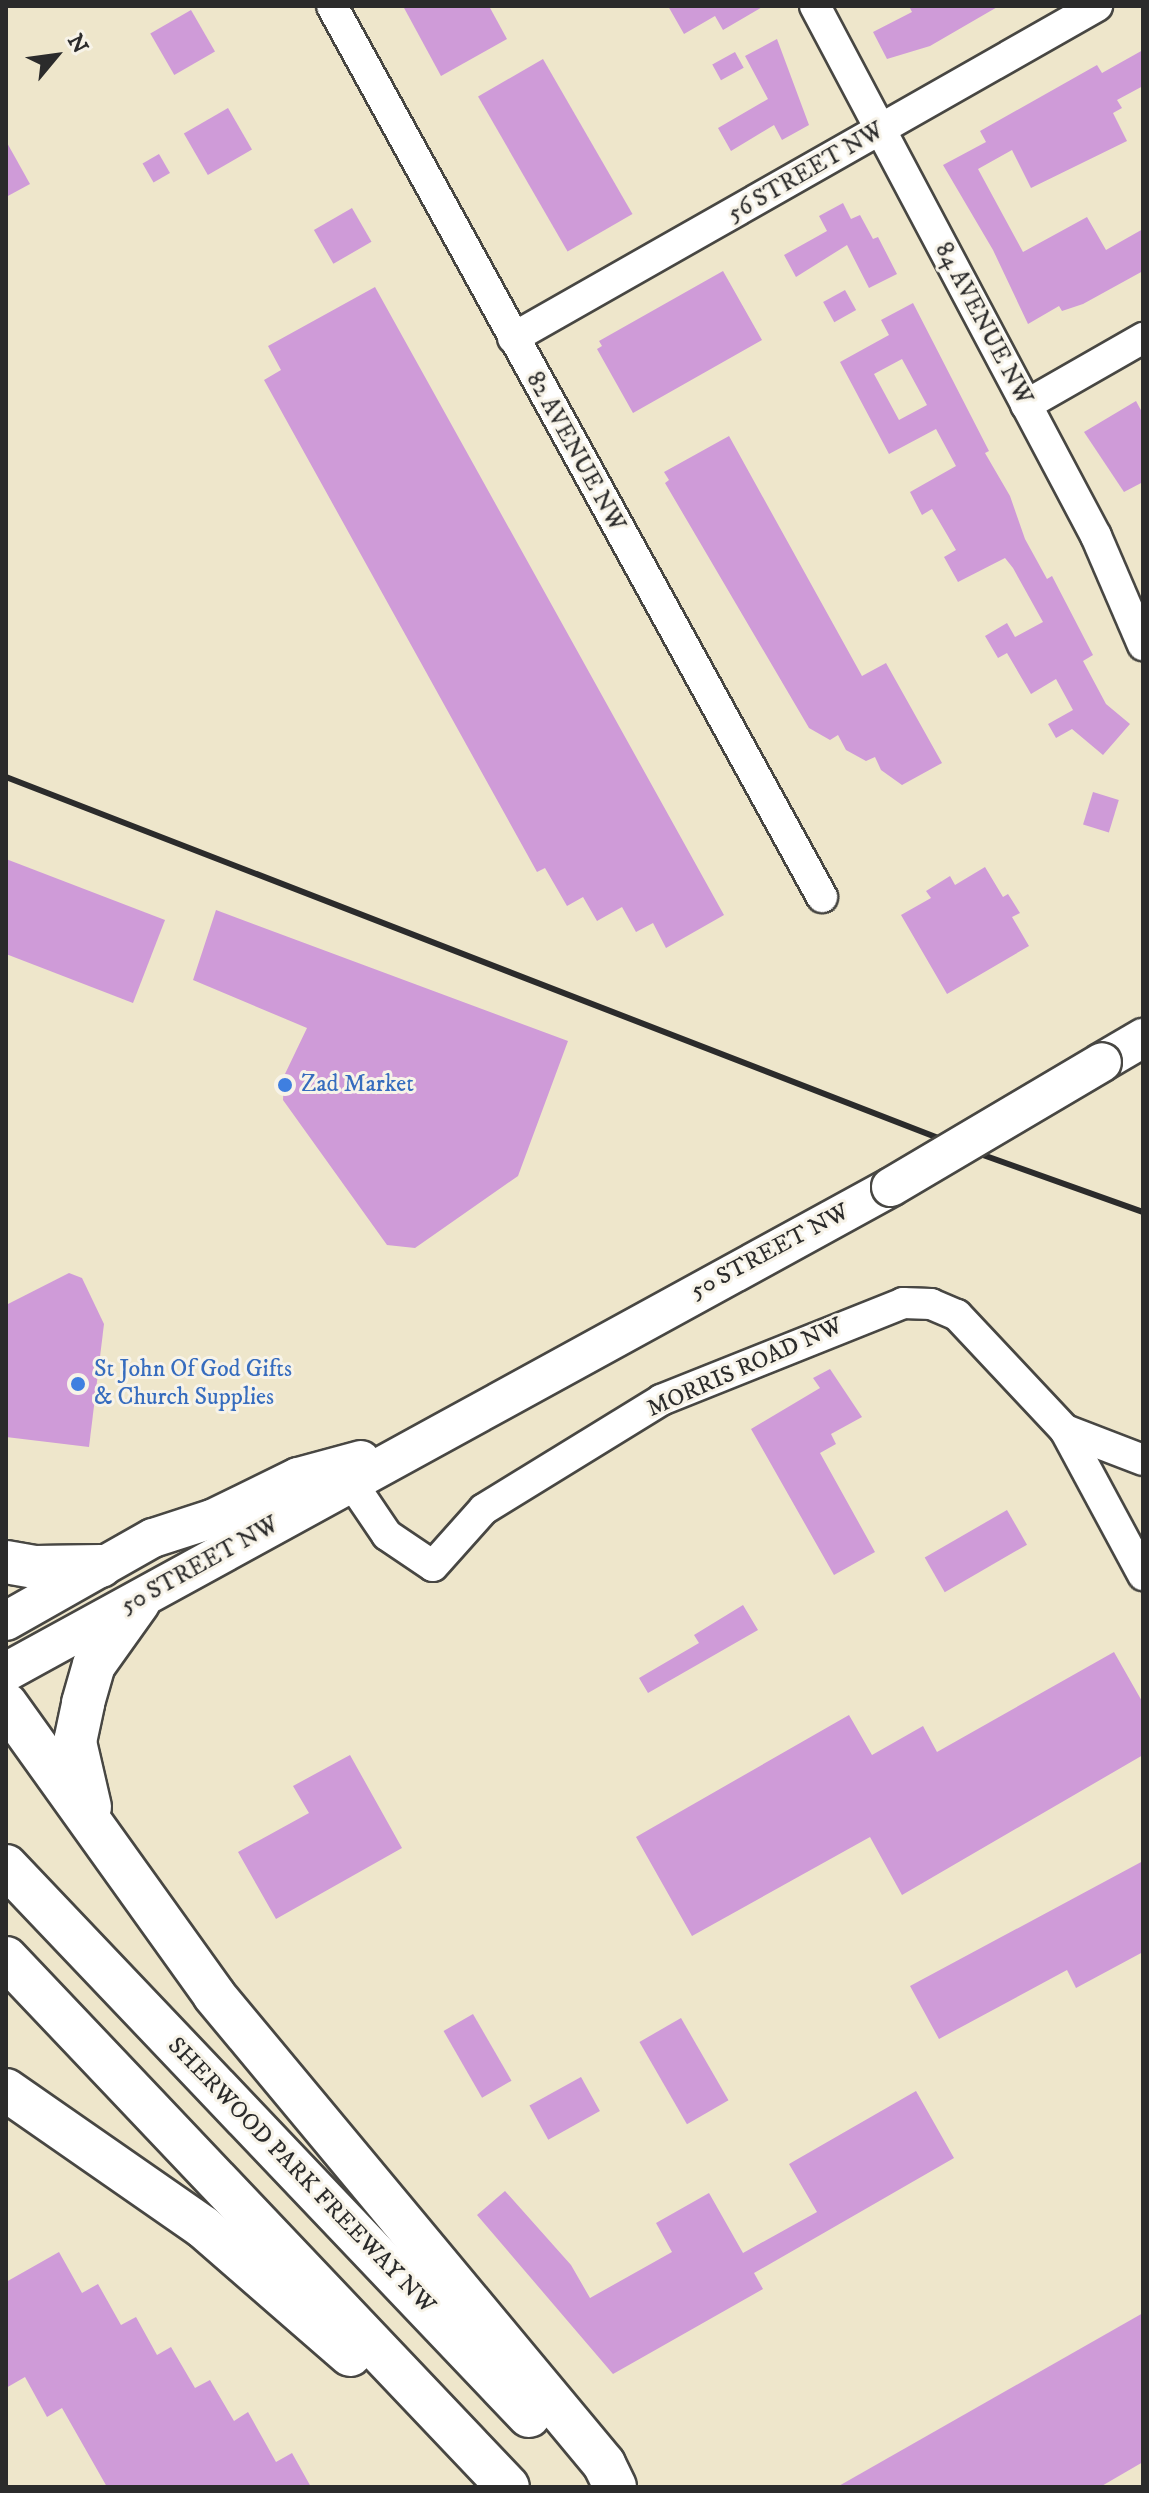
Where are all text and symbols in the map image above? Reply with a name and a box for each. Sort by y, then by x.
north arrow [16,16,96,96]
text: N [61,30,94,59]
street label: 56 STREET NW [723,117,889,229]
street label: 84 AVENUE NW [928,238,1038,410]
street label: 82 AVENUE NW [519,367,631,537]
place label: Zad Market [301,1071,414,1099]
marker: Zad Market [276,1076,294,1094]
street label: 50 STREET NW [686,1198,854,1306]
street label: MORRIS ROAD NW [643,1312,847,1424]
place label: St John Of God Gifts & Church Supplies [94,1356,292,1412]
marker: St John Of God Gifts & Church Supplies [69,1375,87,1393]
street label: 50 STREET NW [116,1511,284,1621]
street label: SHERWOOD PARK FREEWAY NW [161,2032,441,2320]

